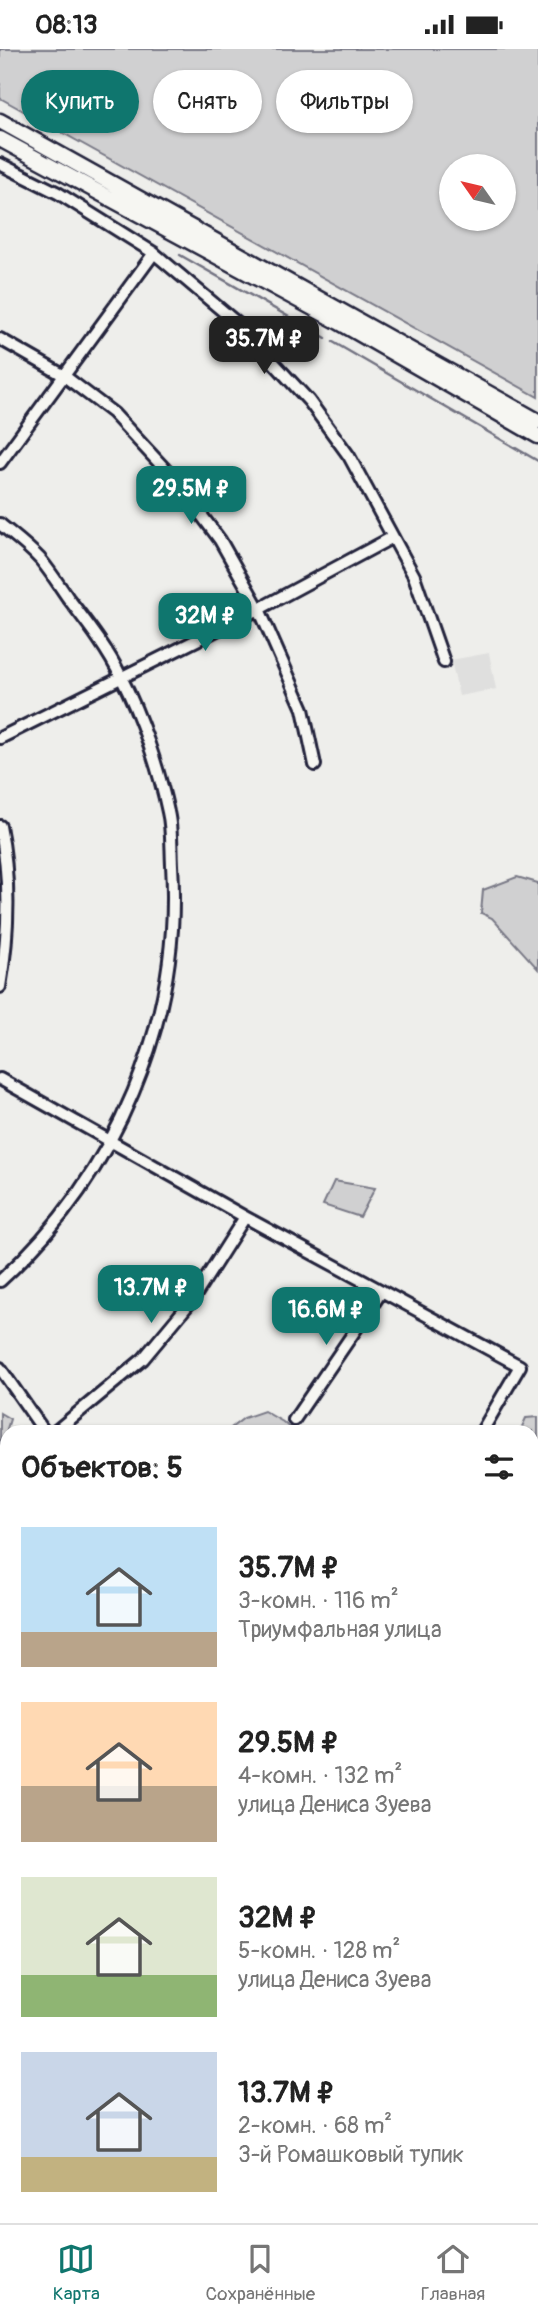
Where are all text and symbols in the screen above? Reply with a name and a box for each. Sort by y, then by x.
text: 08:13 [35,9,97,41]
chip: Купить [21,70,139,133]
chip: Снять [153,70,262,133]
chip: Фильтры [276,70,413,133]
north arrow [439,154,516,231]
map controls [439,154,516,231]
pin: 35.7M ₽ [199,317,329,376]
text: 35.7M ₽ [225,324,303,353]
pin: 29.5M ₽ [126,467,256,526]
text: 29.5M ₽ [152,474,230,503]
pin: 32M ₽ [156,593,254,653]
text: 32M ₽ [174,601,236,630]
pin: 13.7M ₽ [86,1265,216,1325]
text: 13.7M ₽ [114,1273,188,1302]
pin: 16.6M ₽ [261,1287,391,1347]
text: 16.6M ₽ [288,1295,364,1324]
icon: filters [480,1448,518,1486]
text: Объектов: 5 [21,1449,183,1486]
text: 35.7M ₽ [238,1549,340,1586]
icon: home [77,1555,161,1639]
text: 3-комн. · 116 m² [238,1586,399,1615]
text: Триумфальная улица [238,1615,442,1644]
text: 29.5M ₽ [238,1724,339,1761]
icon: home [77,1730,161,1814]
text: 4-комн. · 132 m² [238,1761,402,1790]
text: улица Дениса Зуева [238,1790,431,1819]
text: 32M ₽ [238,1899,318,1936]
icon: home [77,1905,161,1989]
text: 5-комн. · 128 m² [238,1936,400,1965]
text: улица Дениса Зуева [238,1965,431,1994]
text: 13.7M ₽ [238,2074,335,2111]
icon: home [77,2080,161,2164]
text: 2-комн. · 68 m² [238,2111,392,2140]
text: 3-й Ромашковый тупик [238,2140,464,2169]
tab: Карта [53,2240,100,2306]
tab: Сохранённые [206,2240,315,2306]
tab: Главная [421,2240,485,2306]

